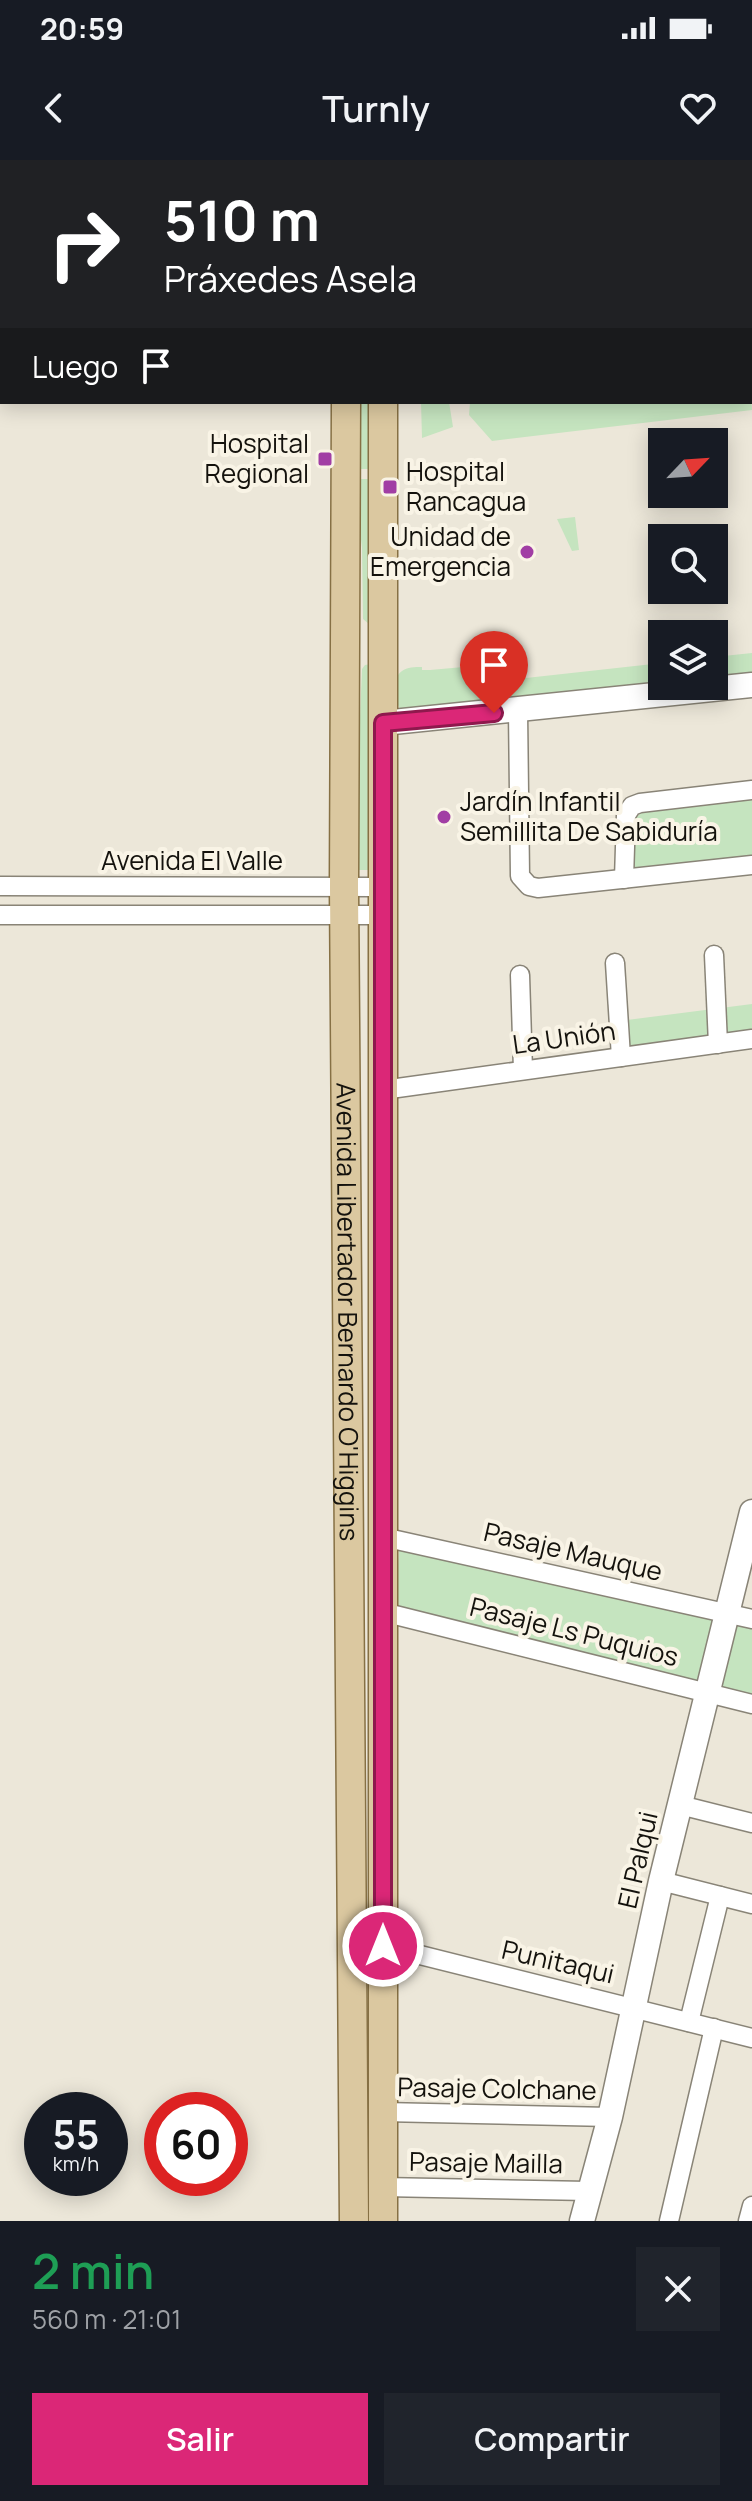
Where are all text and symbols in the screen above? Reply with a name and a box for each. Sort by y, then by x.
text: 20:59 [40,8,124,49]
text: Turnly [322,84,430,133]
icon: back [32,86,76,130]
icon: heart [676,86,720,130]
text: 510 m [164,181,320,258]
icon: right [32,192,136,296]
text: Práxedes Asela [164,254,417,303]
icon: arrive [134,344,178,388]
text: Luego [32,346,118,387]
place label: Hospital Regional [205,425,309,491]
north arrow [648,428,728,508]
map controls [648,428,728,700]
marker: Hospital Regional [316,450,334,468]
place label: Hospital Rancagua [406,453,526,519]
marker: Hospital Rancagua [381,478,399,496]
place label: Unidad de Emergencia [370,518,511,584]
button: search [648,524,728,604]
marker: Unidad de Emergencia [518,543,536,561]
button: layers [648,620,728,700]
pin [460,631,528,713]
icon: arrive [472,643,516,687]
place label: Jardín Infantil Semillita De Sabiduría [460,783,718,849]
marker: Jardín Infantil Semillita De Sabiduría [435,808,453,826]
street label: Avenida El Valle [101,842,283,878]
street label: La Unión [510,1012,618,1062]
street label: Avenida Libertador Bernardo O'Higgins [328,1082,368,1542]
street label: Pasaje Mauque [480,1513,666,1589]
street label: Pasaje Ls Puquios [466,1588,682,1674]
street label: El Palqui [608,1808,666,1912]
position arrow [341,1904,425,1988]
street label: Punitaqui [498,1931,618,1991]
street label: Pasaje Colchane [397,2068,597,2108]
speed limit sign: 60 [144,2092,248,2196]
text: 55 [53,2106,99,2161]
street label: Pasaje Mailla [409,2143,563,2181]
text: km/h [53,2150,99,2177]
text: 2 min [32,2238,154,2303]
button: close [636,2247,720,2331]
text: 560 m · 21:01 [32,2301,181,2337]
button: Salir [32,2393,368,2485]
button: Compartir [384,2393,720,2485]

